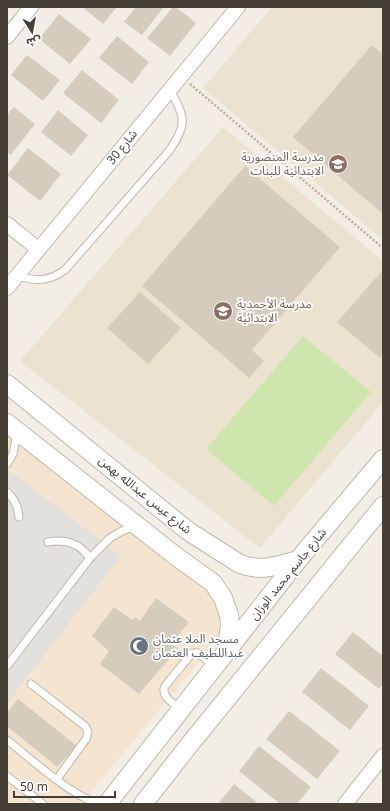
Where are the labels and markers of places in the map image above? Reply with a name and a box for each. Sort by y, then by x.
place label: مدرسة المنصورية الابتدائية للبنات [241,148,324,179]
school or university icon: مدرسة المنصورية الابتدائية للبنات [327,153,349,175]
place label: مدرسة الأحمدية الابتدائية [237,295,312,326]
school or university icon: مدرسة الأحمدية الابتدائية [212,300,234,322]
place label: مسجد الملا عثمان عبداللطيف العثمان [153,630,244,661]
mosque icon: مسجد الملا عثمان عبداللطيف العثمان [128,635,150,657]

